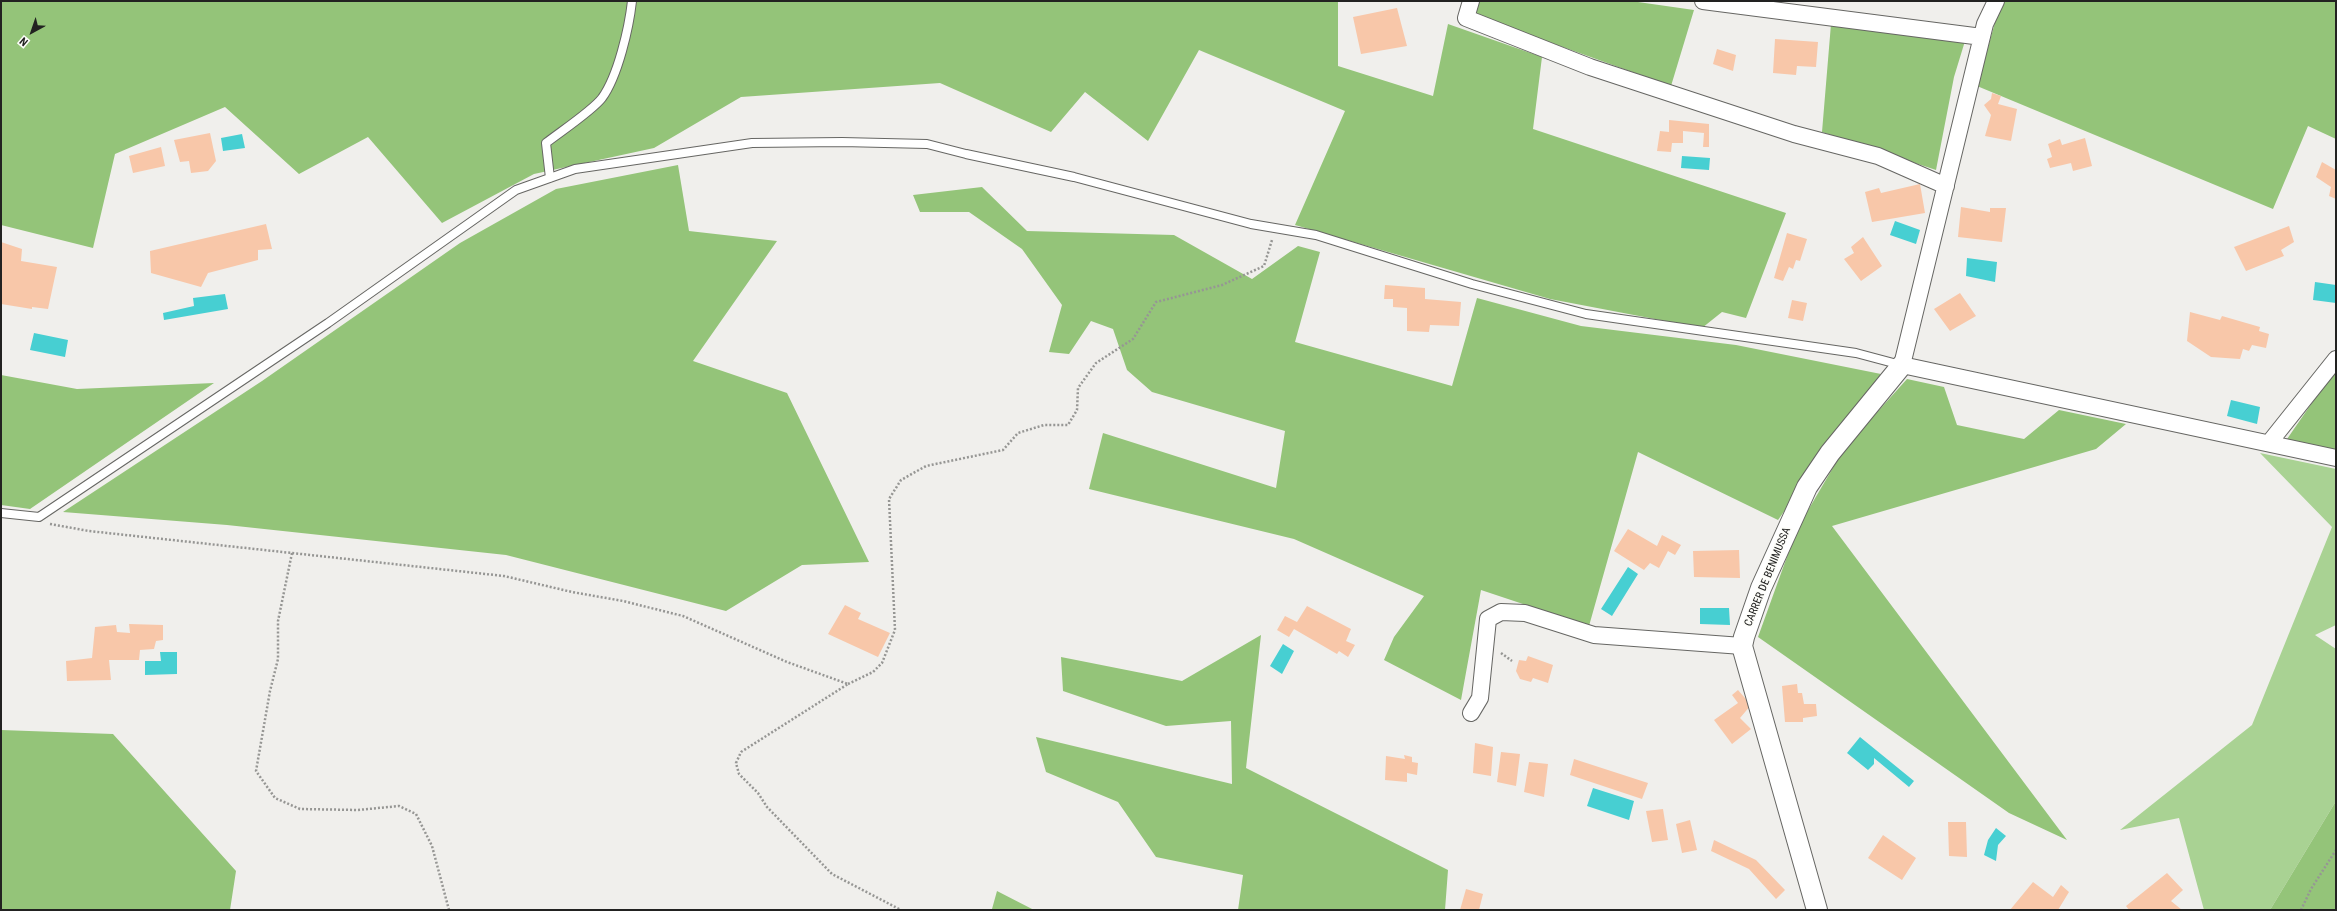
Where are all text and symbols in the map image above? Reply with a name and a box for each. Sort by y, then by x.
north arrow [12,12,52,52]
text: N [17,34,31,49]
street label: CARRER DE BENIMUSSA [1742,526,1794,628]

